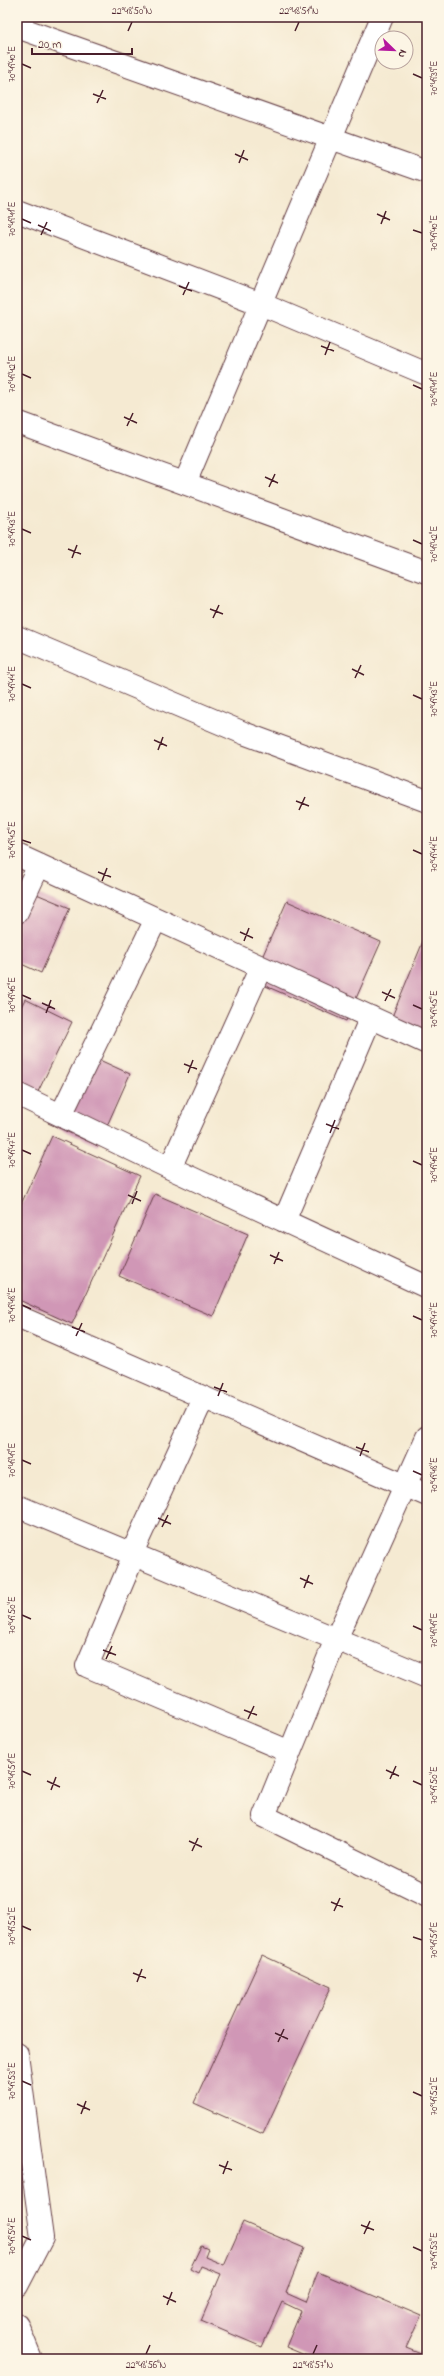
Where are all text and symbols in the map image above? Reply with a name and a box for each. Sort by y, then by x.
text: 22°48'50"N [112,4,153,19]
text: 22°48'51"N [279,4,319,19]
scale bar [32,30,132,56]
north arrow [374,30,414,70]
text: 20 m [38,36,61,54]
text: 70°49'40"E [5,46,20,82]
text: N [393,47,411,60]
text: 70°49'39"E [427,61,442,95]
text: 70°49'41"E [5,202,20,237]
text: 70°49'40"E [427,215,442,251]
text: 70°49'42"E [5,356,20,392]
text: 70°49'41"E [427,372,442,407]
text: 70°49'43"E [5,511,20,547]
text: 70°49'42"E [427,526,442,562]
text: 70°49'44"E [5,666,20,702]
text: 70°49'43"E [427,681,442,717]
text: 70°49'45"E [5,821,20,859]
text: 70°49'44"E [427,836,442,872]
text: 70°49'46"E [5,977,20,1013]
text: 70°49'45"E [427,990,442,1028]
text: 70°49'47"E [5,1132,20,1168]
text: 70°49'46"E [427,1147,442,1183]
text: 70°49'48"E [5,1287,20,1323]
text: 70°49'47"E [427,1302,442,1338]
text: 70°49'49"E [5,1443,20,1477]
text: 70°49'48"E [427,1457,442,1493]
text: 70°49'50"E [5,1596,20,1634]
text: 70°49'49"E [427,1613,442,1647]
text: 70°49'51"E [5,1753,20,1789]
text: 70°49'50"E [427,1766,442,1804]
text: 70°49'52"E [5,1907,20,1945]
text: 70°49'51"E [427,1922,442,1958]
text: 70°49'53"E [5,2062,20,2100]
text: 70°49'52"E [427,2077,442,2115]
text: 70°49'54"E [5,2217,20,2255]
text: 70°49'53"E [427,2232,442,2270]
text: 22°48'56"N [126,2358,167,2373]
text: 22°48'57"N [293,2358,333,2373]

